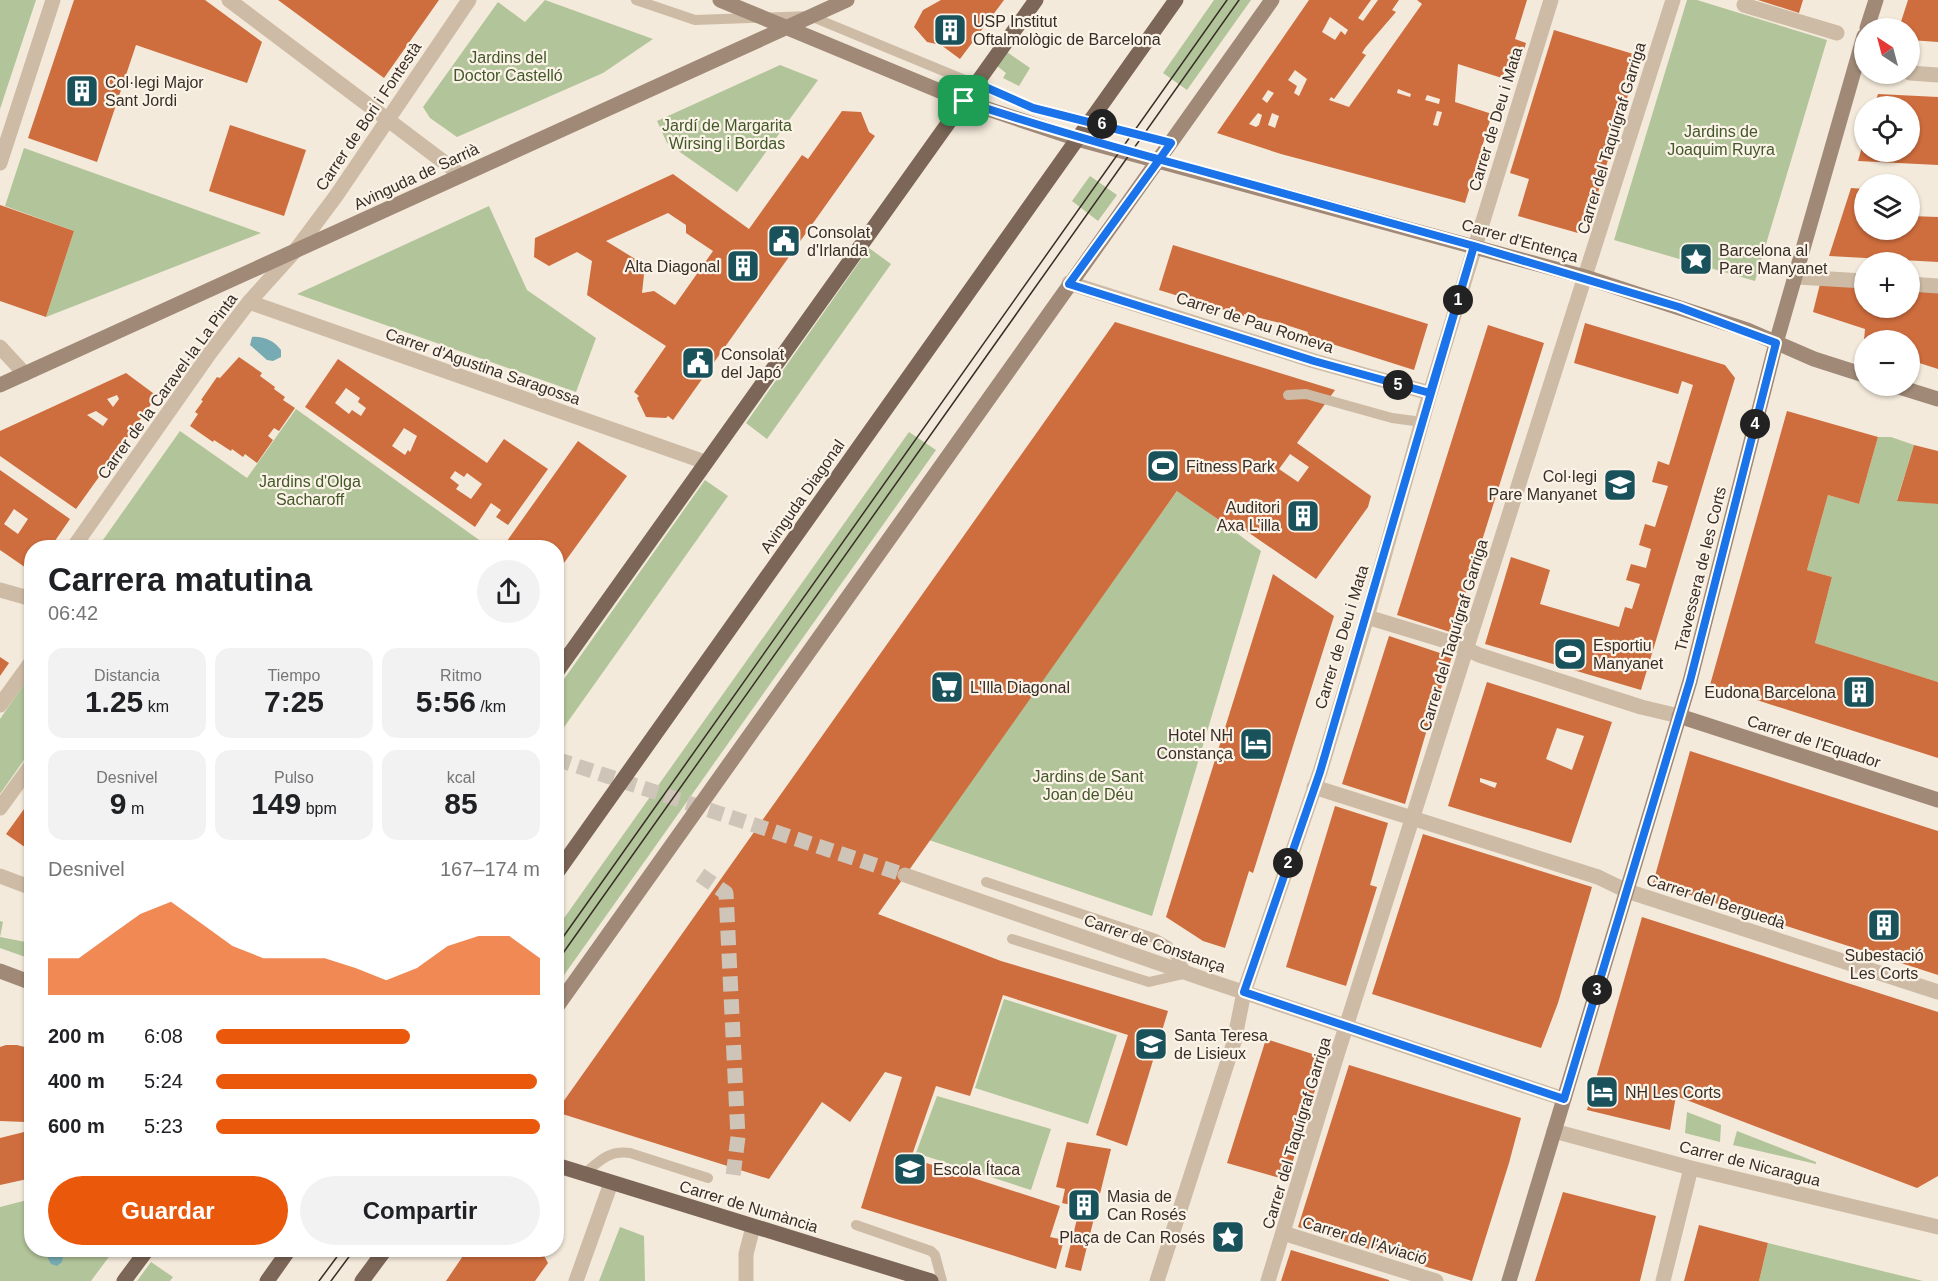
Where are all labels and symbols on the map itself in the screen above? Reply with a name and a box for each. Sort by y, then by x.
building icon: USP Institut Oftalmològic de Barcelona [932,12,968,48]
place label: USP Institut Oftalmològic de Barcelona [973,13,1161,48]
north arrow [1854,18,1920,84]
street label: Carrer de Bori i Fontestà [312,39,424,194]
street label: Carrer del Taquígraf Garriga [1574,40,1649,236]
street label: Carrer de Deu i Mata [1466,45,1525,193]
park label: Jardins del Doctor Castelló [453,49,563,84]
building icon: Col·legi Major Sant Jordi [64,73,100,109]
place label: Col·legi Major Sant Jordi [105,74,204,109]
pin [938,75,989,126]
pin: 6 [1087,109,1117,139]
park label: Jardí de Margarita Wirsing i Bordas [662,117,792,152]
park label: Jardins de Joaquim Ruyra [1667,123,1775,158]
street label: Avinguda de Sarrià [351,140,481,213]
street label: Carrer d'Entença [1460,216,1580,265]
public building icon: Consolat d'Irlanda [766,223,802,259]
place label: Consolat d'Irlanda [807,224,871,259]
place icon: Barcelona al Pare Manyanet [1678,241,1714,277]
place label: Barcelona al Pare Manyanet [1719,242,1828,277]
building icon: Alta Diagonal [725,248,761,284]
place label: Alta Diagonal [625,258,720,275]
pin: 1 [1443,285,1473,315]
street label: Carrer de Pau Romeva [1174,289,1336,356]
street label: Carrer de la Caravel·la La Pinta [94,290,240,482]
street label: Carrer d'Agustina Saragossa [383,325,583,408]
public building icon: Consolat del Japó [680,345,716,381]
place label: Consolat del Japó [721,346,785,381]
pin: 5 [1383,370,1413,400]
pin: 4 [1740,409,1770,439]
street label: Avinguda Diagonal [757,437,848,556]
sports icon: Fitness Park [1145,448,1181,484]
place label: Fitness Park [1186,458,1276,475]
school or university icon: Col·legi Pare Manyanet [1602,467,1638,503]
place label: Col·legi Pare Manyanet [1488,468,1598,503]
park label: Jardins d'Olga Sacharoff [259,473,361,508]
street label: Travessera de les Corts [1672,485,1729,653]
building icon: Auditori Axa L’illa [1285,498,1321,534]
place label: Auditori Axa L’illa [1217,499,1280,534]
street label: Carrer del Taquígraf Garriga [1416,537,1491,733]
street label: Carrer de Deu i Mata [1312,563,1371,711]
sports icon: Esportiu Manyanet [1552,636,1588,672]
place label: Esportiu Manyanet [1593,637,1664,672]
supermarket icon: L'Illa Diagonal [929,669,965,705]
building icon: Eudona Barcelona [1841,674,1877,710]
place label: L'Illa Diagonal [970,679,1070,696]
place label: Eudona Barcelona [1704,684,1836,701]
street label: Carrer de l'Equador [1745,712,1883,771]
hotel icon: Hotel NH Constança [1238,726,1274,762]
place label: Hotel NH Constança [1157,727,1233,762]
park label: Jardins de Sant Joan de Déu [1032,768,1144,803]
pin: 2 [1273,848,1303,878]
street label: Carrer del Berguedà [1644,871,1788,932]
building icon: Subestació Les Corts [1866,907,1902,943]
street label: Carrer de Constança [1082,911,1228,976]
place label: Subestació Les Corts [1844,947,1924,982]
pin: 3 [1582,975,1612,1005]
school or university icon: Santa Teresa de Lisieux [1133,1026,1169,1062]
place label: Santa Teresa de Lisieux [1174,1027,1268,1062]
street label: Carrer del Taquígraf Garriga [1259,1035,1334,1231]
hotel icon: NH Les Corts [1584,1074,1620,1110]
place label: NH Les Corts [1625,1084,1721,1101]
street label: Carrer de Nicaragua [1677,1138,1822,1189]
school or university icon: Escola Ítaca [892,1151,928,1187]
place label: Escola Ítaca [933,1160,1020,1178]
street label: Carrer de Numància [677,1177,820,1236]
building icon: Masia de Can Rosés [1066,1187,1102,1223]
place label: Masia de Can Rosés [1107,1188,1186,1223]
street label: Carrer de l'Aviació [1300,1213,1430,1268]
place icon: Plaça de Can Rosés [1210,1219,1246,1255]
place label: Plaça de Can Rosés [1059,1229,1205,1246]

